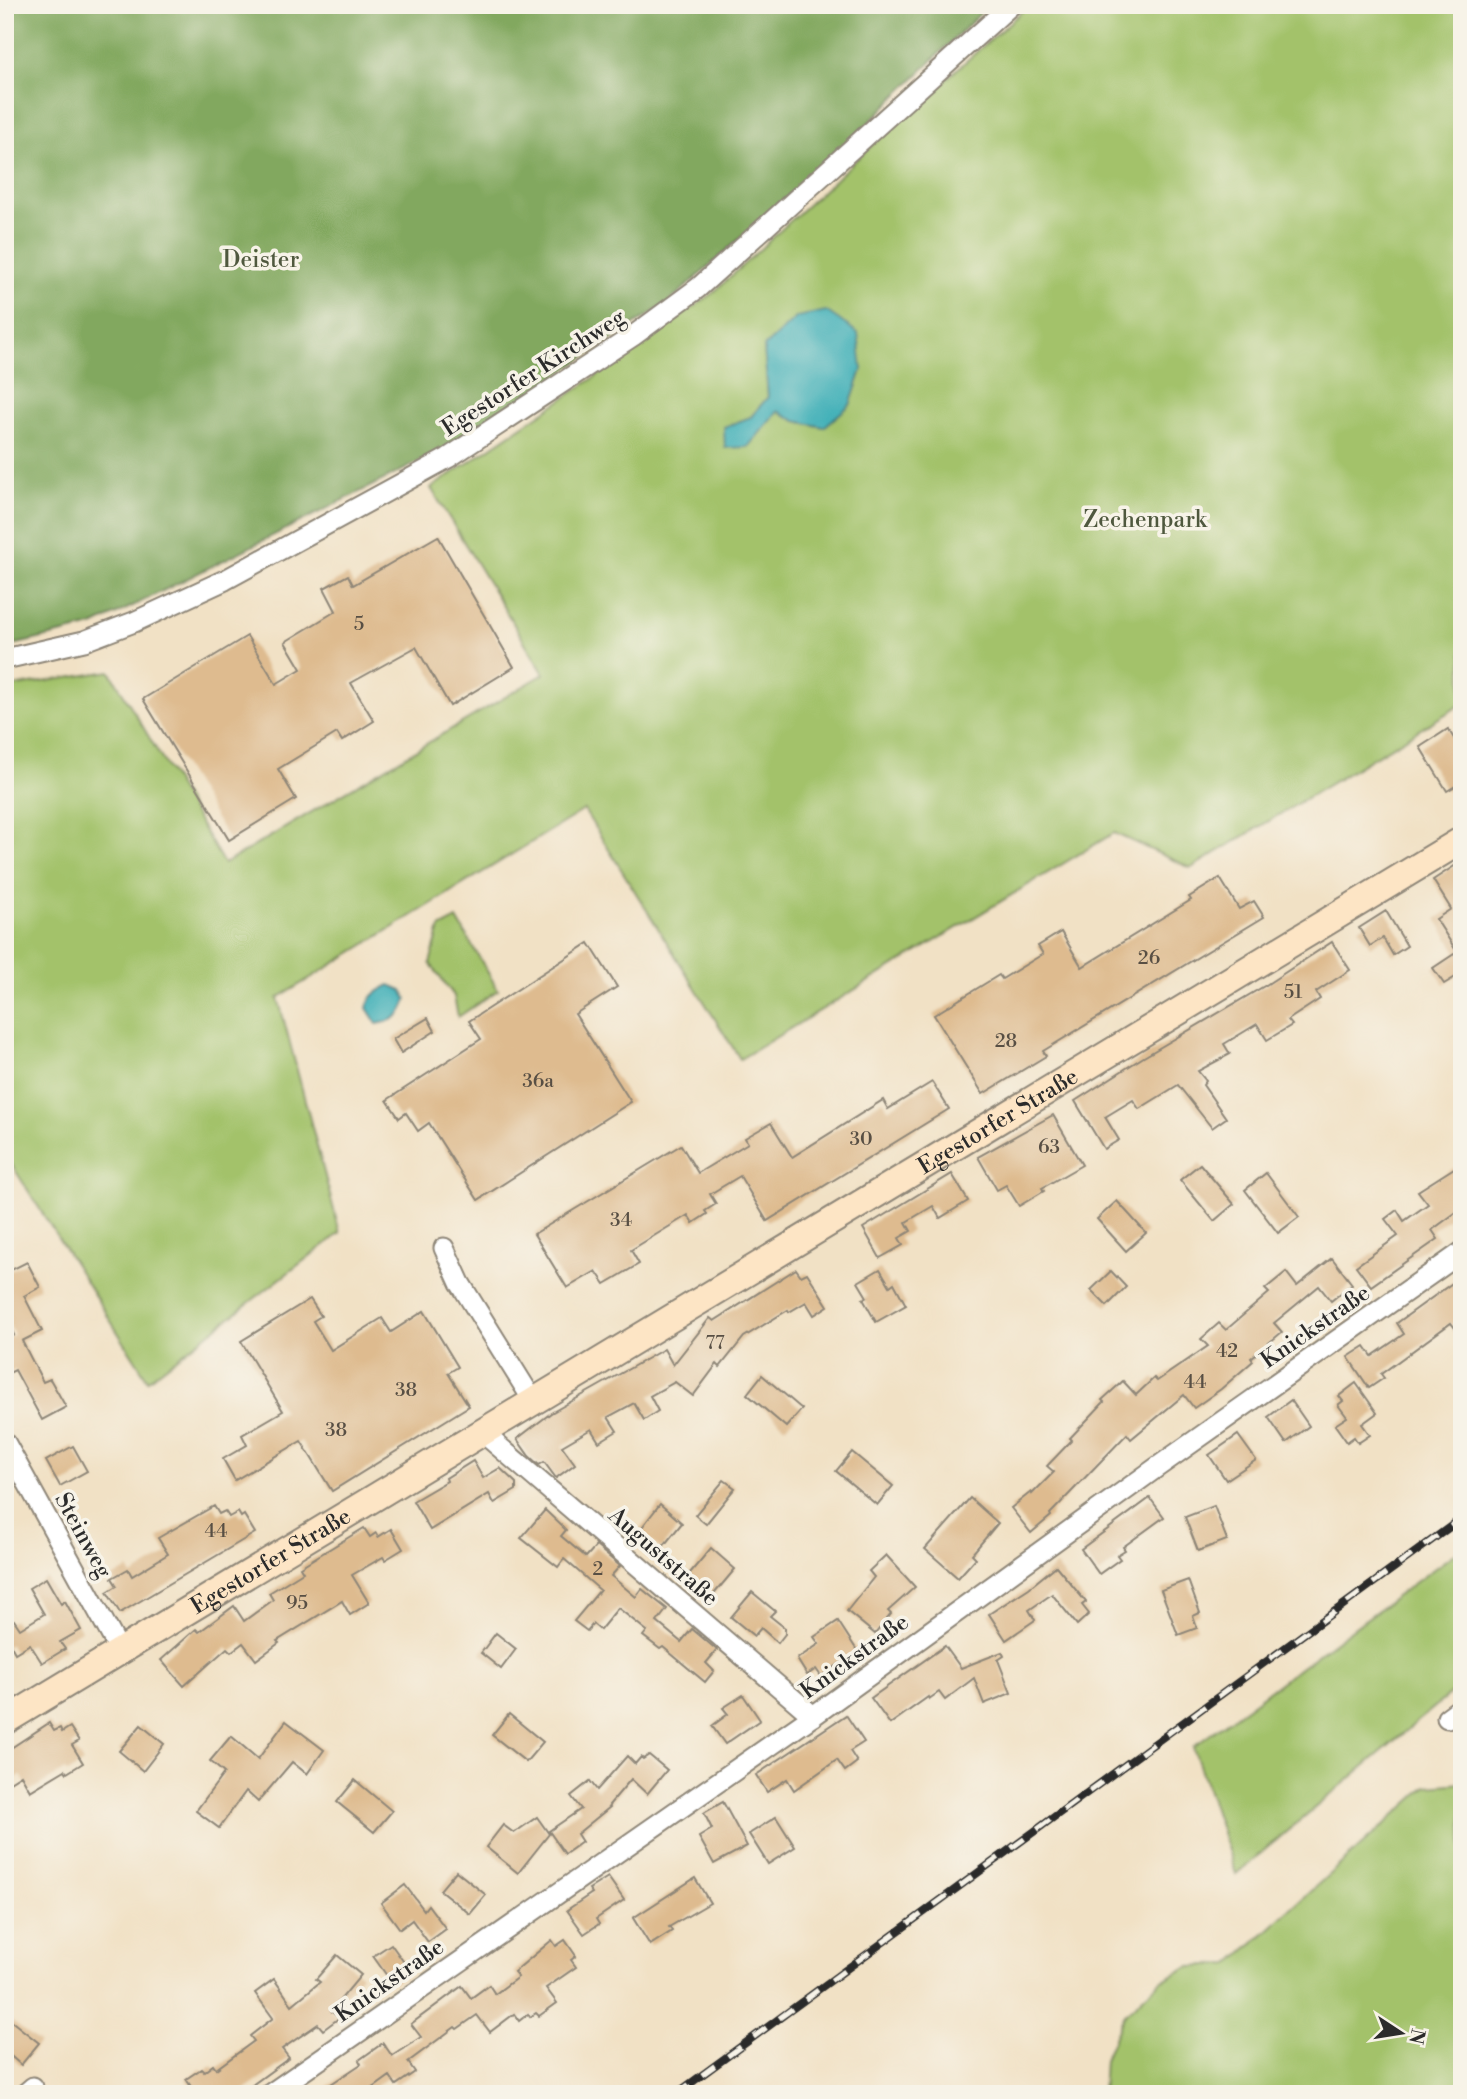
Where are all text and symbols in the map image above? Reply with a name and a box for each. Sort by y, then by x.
park label: Deister [223,246,299,274]
street label: Egestorfer Kirchweg [437,303,631,443]
park label: Zechenpark [1083,506,1208,534]
house number: 5 [354,612,364,636]
house number: 26 [1138,946,1160,970]
house number: 51 [1284,980,1302,1004]
house number: 28 [995,1029,1017,1053]
street label: Egestorfer Straße [913,1062,1083,1181]
house number: 36a [522,1069,554,1093]
house number: 30 [849,1127,873,1151]
house number: 63 [1038,1135,1060,1159]
house number: 34 [610,1208,632,1232]
street label: Knickstraße [1256,1279,1376,1375]
house number: 77 [705,1331,725,1355]
house number: 42 [1216,1339,1238,1363]
house number: 44 [1184,1370,1207,1394]
house number: 38 [395,1378,417,1402]
house number: 38 [325,1418,347,1442]
street label: Steinweg [48,1488,118,1583]
street label: Auguststraße [602,1501,724,1612]
street label: Egestorfer Straße [186,1502,356,1621]
house number: 44 [205,1519,228,1543]
house number: 2 [593,1557,603,1581]
house number: 95 [286,1591,308,1615]
street label: Knickstraße [795,1608,914,1705]
street label: Knickstraße [330,1933,450,2029]
north arrow [1366,1997,1436,2068]
text: N [1403,2026,1430,2046]

